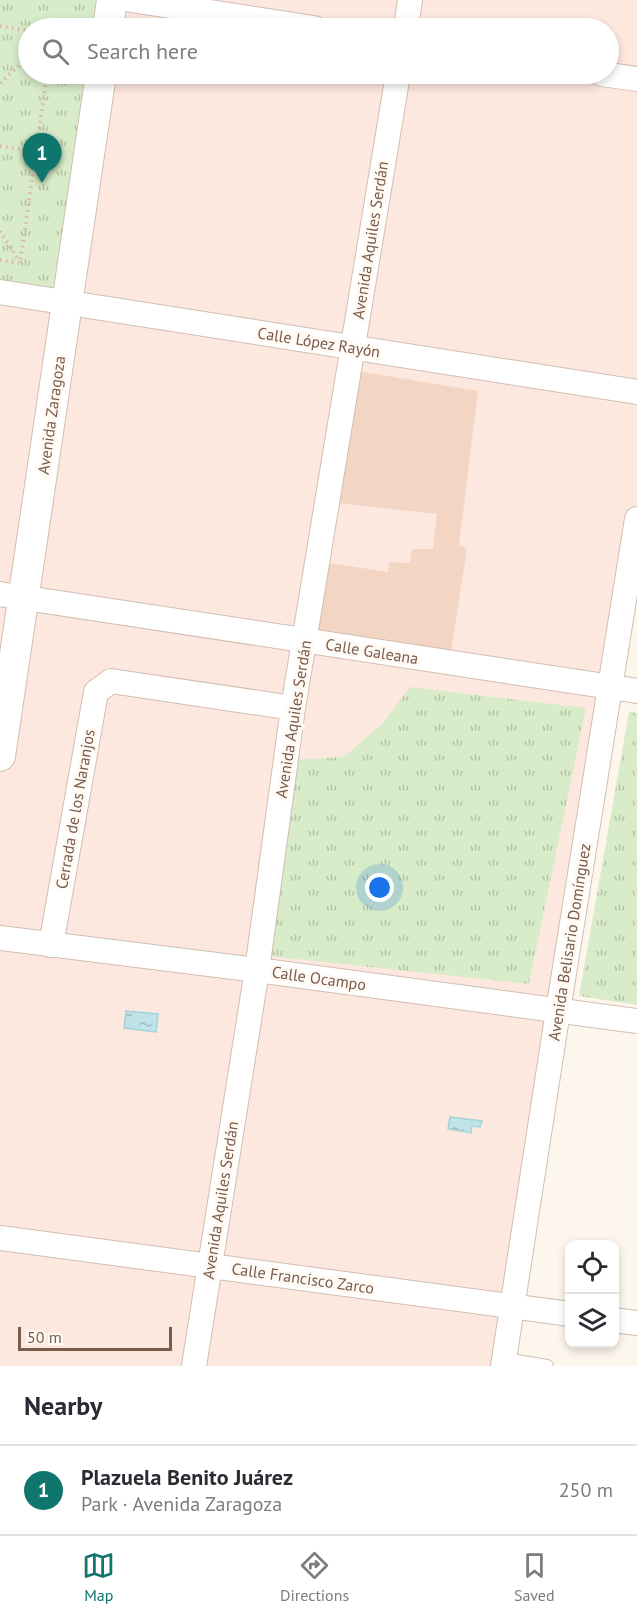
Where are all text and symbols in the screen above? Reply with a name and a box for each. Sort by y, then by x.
search box [18,18,619,84]
icon: search [39,35,72,68]
text: Search here [87,37,198,65]
pin: 1 [22,134,62,183]
street label: Avenida Aquiles Serdán [348,160,392,320]
street label: Calle López Rayón [256,322,382,362]
street label: Avenida Zaragoza [33,354,69,476]
street label: Calle Galeana [324,634,420,668]
street label: Avenida Aquiles Serdán [271,639,315,799]
street label: Cerrada de los Naranjos [51,727,99,891]
street label: Avenida Belisario Domínguez [544,842,594,1042]
your location [365,873,394,902]
street label: Calle Ocampo [271,961,367,995]
street label: Avenida Aquiles Serdán [198,1120,242,1280]
map controls [565,1240,619,1348]
button: locate [565,1240,619,1294]
street label: Calle Francisco Zarco [230,1258,376,1298]
button: layers [565,1294,619,1348]
scale bar [18,1324,172,1352]
text: 50 m [27,1327,62,1347]
text: Nearby [24,1389,102,1422]
text: Plazuela Benito Juárez [81,1463,293,1491]
text: 1 [38,1477,49,1503]
text: 250 m [559,1477,613,1503]
text: Park · Avenida Zaragoza [81,1491,282,1517]
tab: Map [82,1549,115,1605]
tab: Directions [280,1549,349,1605]
tab: Saved [514,1549,555,1605]

